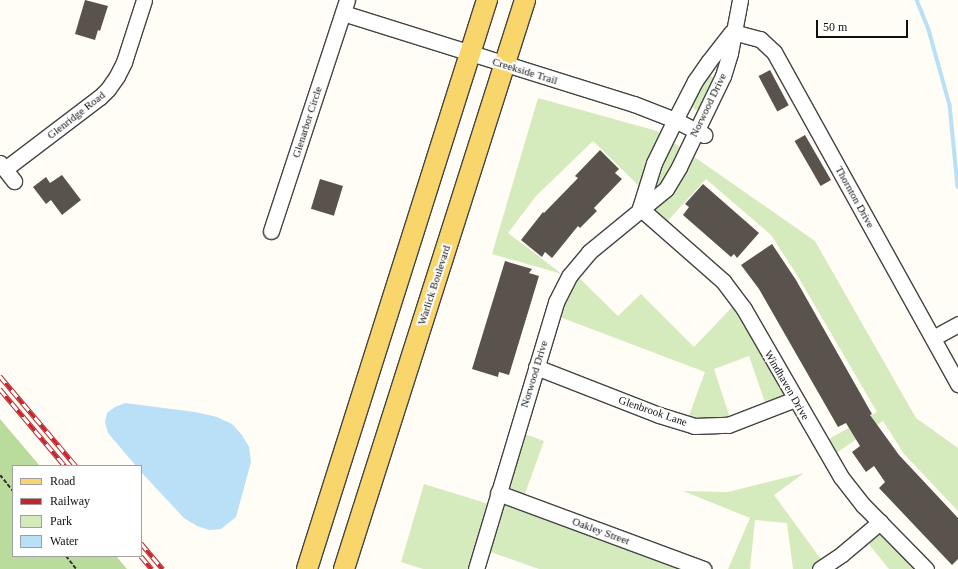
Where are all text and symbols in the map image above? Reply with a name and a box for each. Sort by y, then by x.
scale bar [818,12,910,38]
text: 50 m [823,20,847,34]
street label: Creekside Trail [491,55,559,87]
street label: Norwood Drive [687,71,729,139]
street label: Glenarbor Circle [289,85,325,159]
street label: Glenridge Road [44,88,108,142]
street label: Thornton Drive [833,164,877,230]
street label: Warlick Boulevard [415,243,453,327]
street label: Norwood Drive [518,339,550,409]
street label: Windhaven Drive [762,348,812,422]
street label: Glenbrook Lane [617,393,689,429]
legend [12,465,142,557]
text: Road [50,474,75,488]
text: Railway [50,494,90,508]
text: Park [50,514,72,528]
street label: Oakley Street [570,515,632,547]
text: Water [50,534,78,548]

